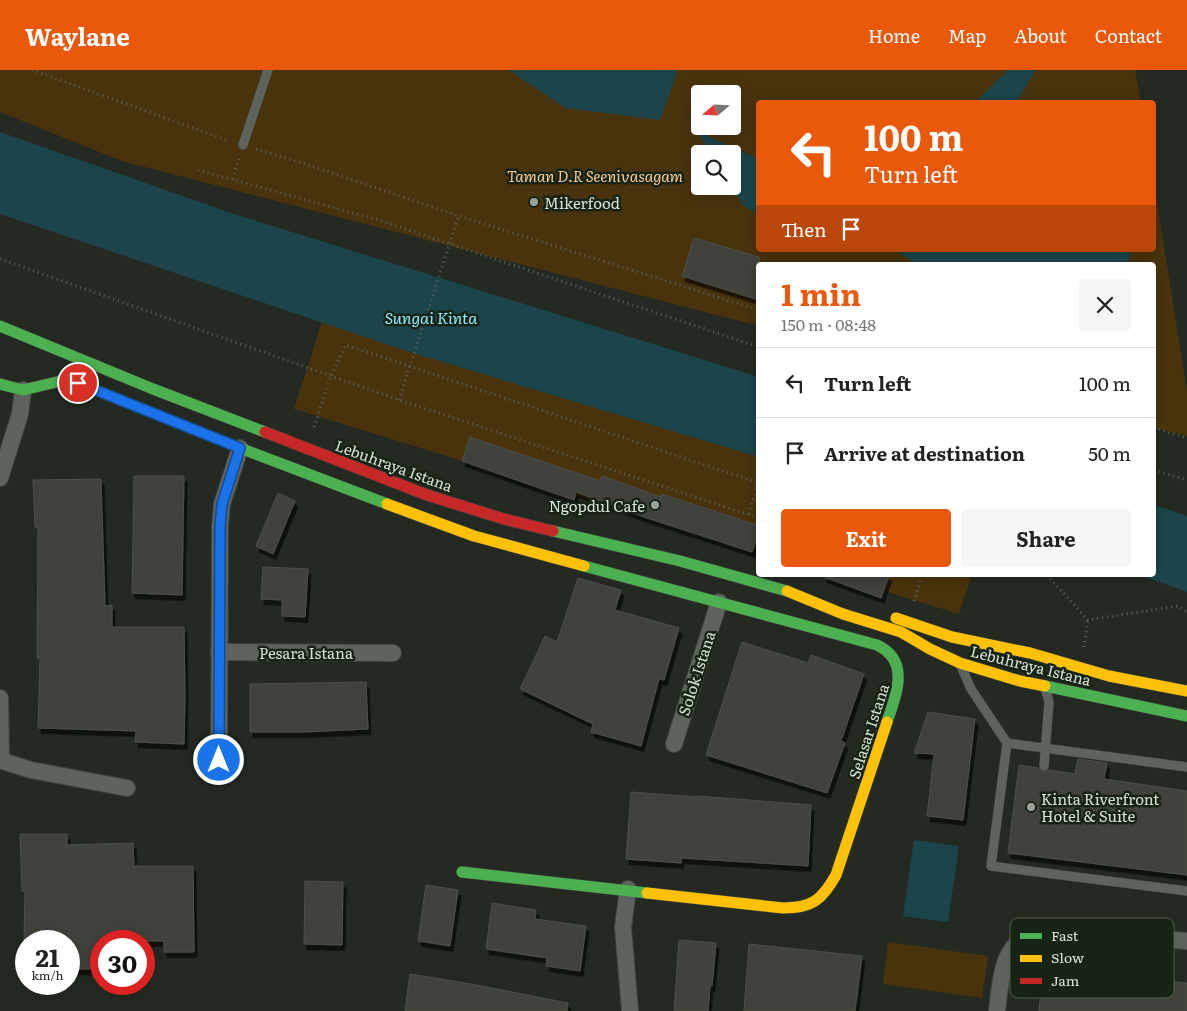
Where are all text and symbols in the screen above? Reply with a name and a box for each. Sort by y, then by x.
text: Waylane [25,18,130,53]
text: Home [868,22,920,49]
text: Map [948,22,986,49]
text: About [1014,22,1067,49]
text: Contact [1095,22,1162,49]
north arrow [691,85,741,135]
map controls [691,85,741,195]
text: 100 m [864,110,964,162]
icon: left [781,120,846,185]
button: search [691,145,741,195]
text: Turn left [864,157,958,190]
park label: Taman D.R Seenivasagam [507,164,683,187]
place label: Mikerfood [544,191,620,214]
marker: Mikerfood [528,196,540,208]
text: Then [781,215,827,243]
icon: arrive [837,215,865,243]
text: 1 min [781,271,861,315]
button: close [1079,279,1131,331]
water label: Sungai Kinta [385,305,478,329]
text: 150 m · 08:48 [781,312,876,336]
pin [57,362,99,404]
icon: arrive [64,369,92,397]
icon: left [781,369,809,397]
text: Turn left [824,369,911,397]
text: 100 m [1079,369,1131,397]
street label: Lebuhraya Istana [332,433,457,497]
icon: arrive [781,439,809,467]
text: Arrive at destination [824,439,1025,467]
text: 50 m [1088,439,1131,467]
place label: Ngopdul Cafe [549,494,645,517]
marker: Ngopdul Cafe [649,499,661,511]
button: Exit [781,509,951,567]
button: Share [961,509,1131,567]
street label: Solok Istana [672,627,721,718]
street label: Lebuhraya Istana [968,639,1095,691]
street label: Pesara Istana [259,641,354,664]
street label: Selasar Istana [842,680,895,782]
position arrow [192,733,244,785]
place label: Kinta Riverfront Hotel & Suite [1041,787,1159,827]
marker: Kinta Riverfront Hotel & Suite [1025,801,1037,813]
legend [1010,918,1174,998]
text: Fast [1051,925,1079,945]
speed limit sign: 30 [90,930,155,995]
text: 21 [36,938,59,975]
text: Slow [1051,947,1084,967]
text: km/h [32,966,63,984]
text: Jam [1051,970,1080,990]

